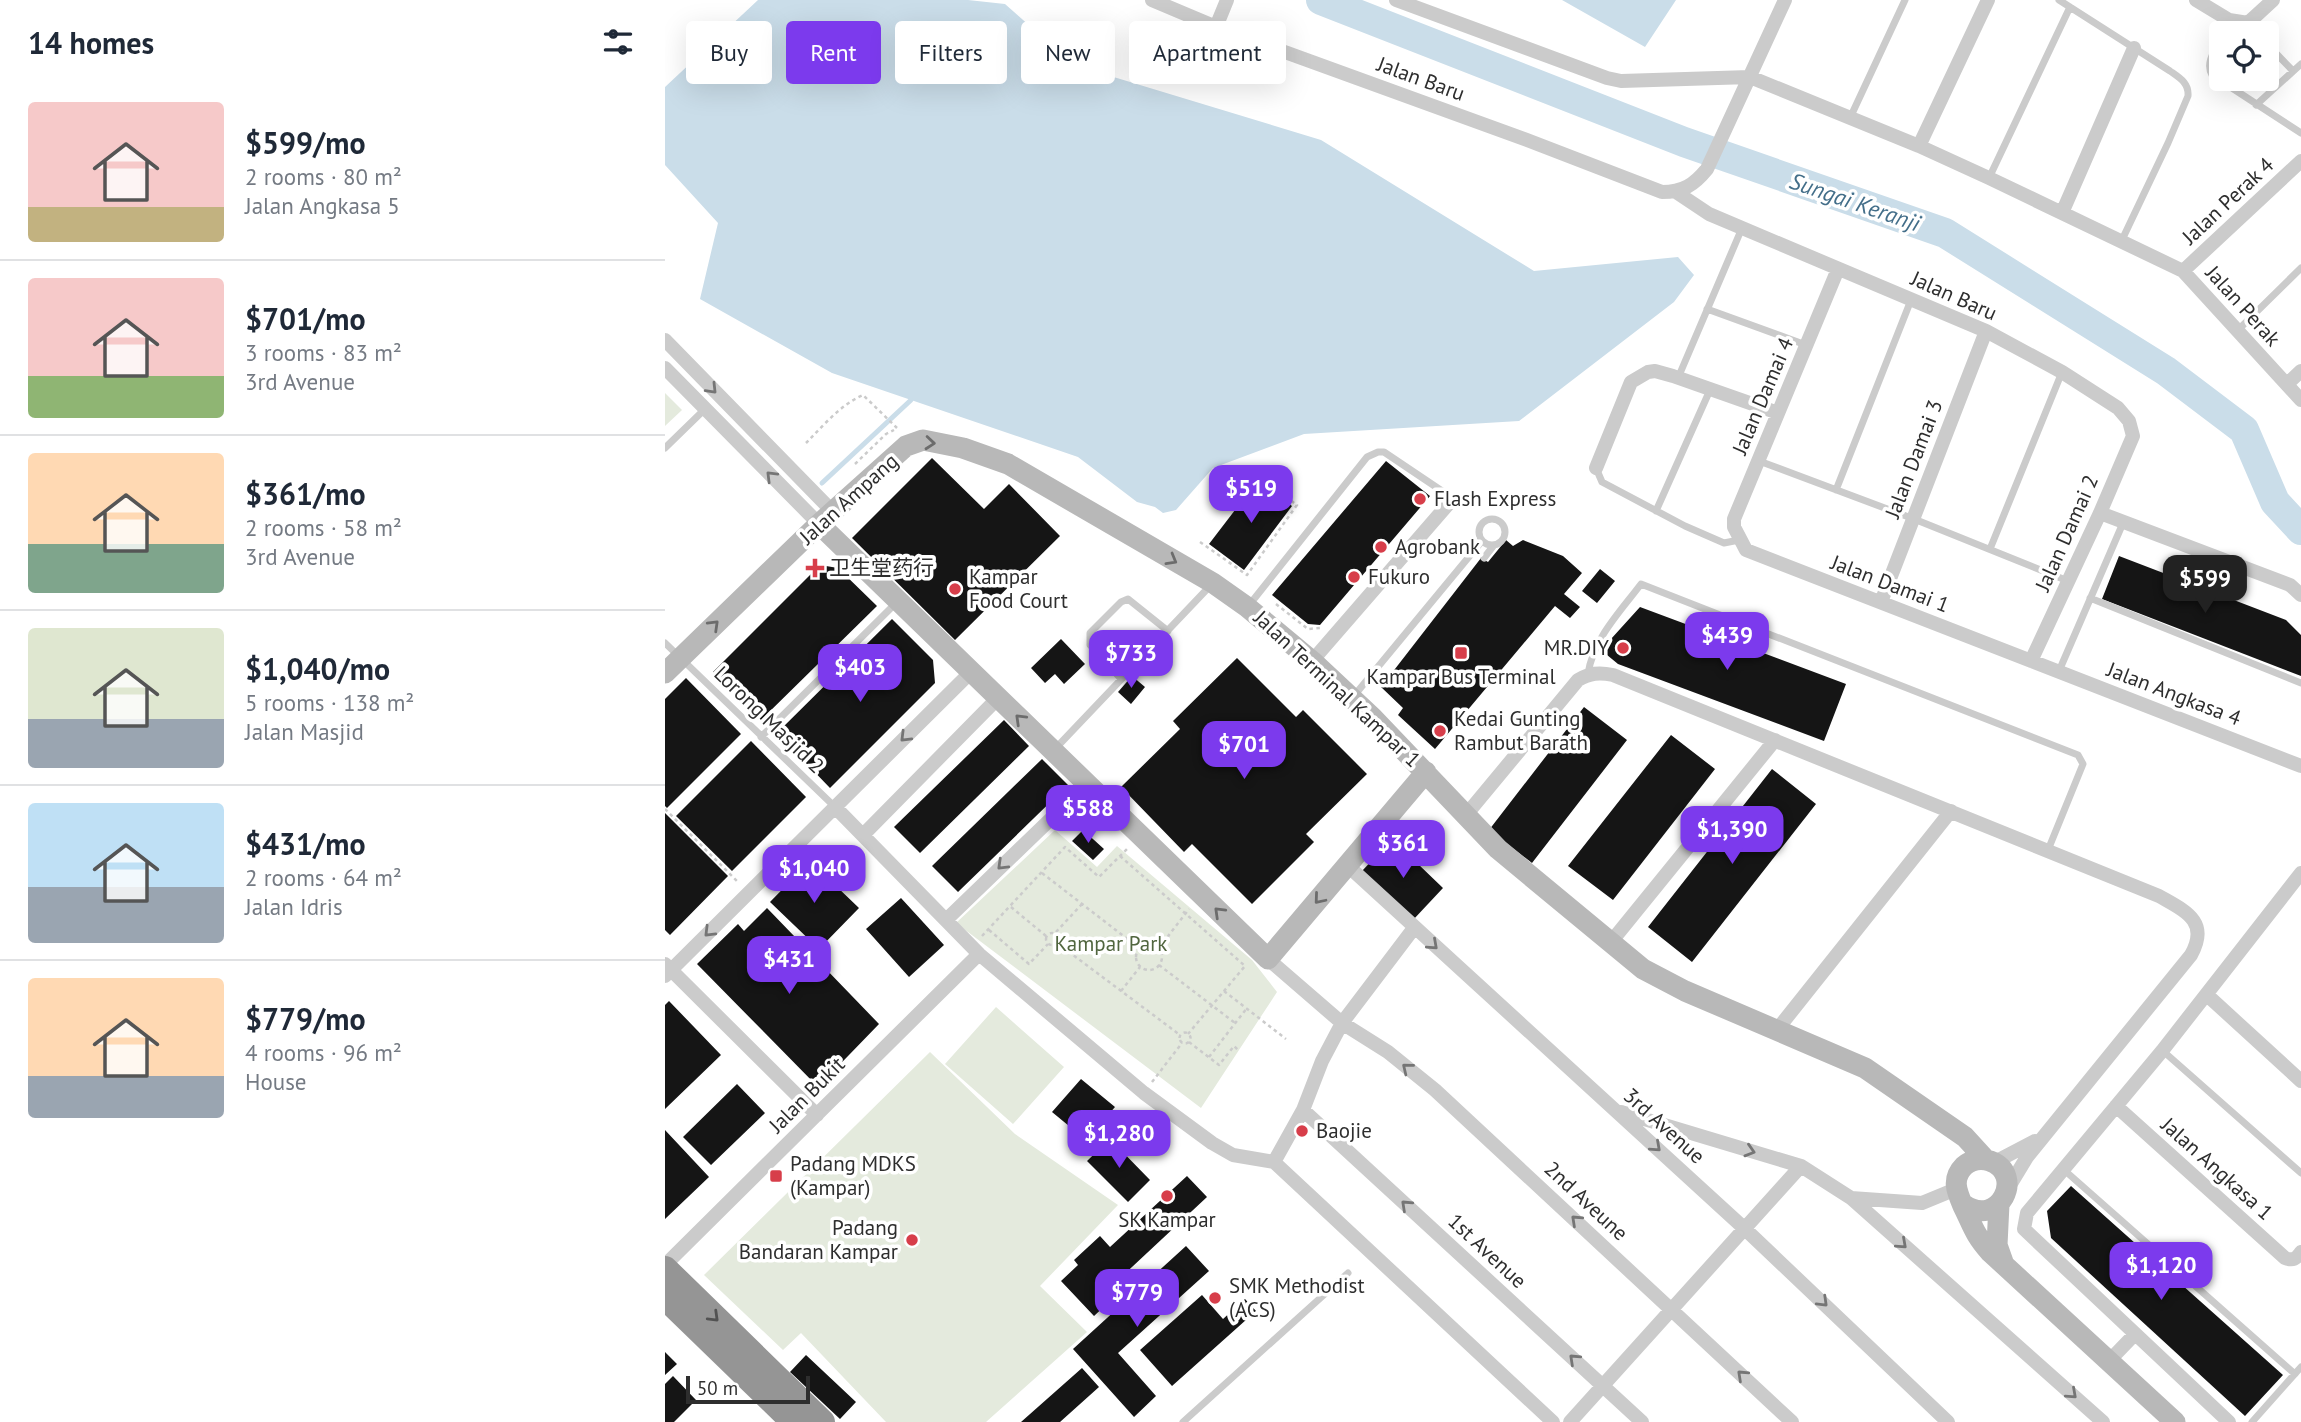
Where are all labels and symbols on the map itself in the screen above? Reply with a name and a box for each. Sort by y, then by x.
street label: Jalan Baru [1373,50,1469,107]
street label: Jalan Perak 4 [2175,151,2279,251]
water label: Sungai Keranji [1786,166,1925,238]
street label: Jalan Perak [2199,259,2287,352]
street label: Jalan Baru [1906,264,2001,326]
street label: Jalan Damai 4 [1725,333,1799,459]
one-way arrow [704,381,717,394]
street label: Jalan Damai 3 [1878,396,1948,523]
one-way arrow [925,435,936,450]
street label: Jalan Ampang [793,447,904,551]
pin: $519 [1210,466,1292,525]
street label: Jalan Damai 2 [2028,470,2104,596]
one-way arrow [766,471,779,484]
place label: Flash Express [1434,485,1556,512]
marker: Flash Express [1412,491,1428,507]
place label: Agrobank [1395,533,1480,560]
marker: Agrobank [1373,539,1389,555]
street label: Jalan Damai 1 [1826,548,1953,618]
one-way arrow [1165,552,1178,565]
place label: 卫生堂药行 [829,554,934,581]
pin: $599 [2164,556,2246,615]
marker: 卫生堂药行 [807,560,823,576]
place label: Kampar Food Court [969,563,1068,614]
place label: Fukuro [1368,563,1430,590]
marker: Fukuro [1346,569,1362,585]
marker: Kampar Food Court [947,581,963,597]
street label: Jalan Terminal Kampar 1 [1248,604,1426,773]
pin: $439 [1686,612,1768,672]
one-way arrow [706,621,719,633]
pin: $733 [1090,630,1172,690]
place label: MR.DIY [1544,634,1609,661]
marker: MR.DIY [1615,640,1631,656]
pin: $403 [819,644,901,704]
marker: Kampar Bus Terminal [1453,645,1469,661]
street label: Jalan Angkasa 4 [2102,655,2245,731]
street label: Lorong Masjid 2 [709,660,830,779]
place label: Kampar Bus Terminal [1366,663,1556,690]
place label: Kedai Gunting Rambut Barath [1454,705,1588,756]
one-way arrow [1016,715,1029,728]
pin: $701 [1203,722,1285,781]
marker: Kedai Gunting Rambut Barath [1432,723,1448,739]
one-way arrow [901,729,914,742]
pin: $588 [1047,786,1129,845]
pin: $1,390 [1675,806,1789,866]
pin: $361 [1362,820,1444,880]
pin: $1,040 [757,846,871,905]
one-way arrow [998,857,1011,870]
one-way arrow [1315,890,1327,903]
one-way arrow [1214,907,1227,920]
one-way arrow [704,923,717,936]
park label: Kampar Park [1055,930,1167,957]
pin: $431 [748,936,830,996]
one-way arrow [1425,937,1438,949]
street label: Jalan Bukit [762,1051,850,1139]
one-way arrow [1403,1063,1415,1076]
street label: 3rd Avenue [1618,1082,1711,1169]
pin: $1,280 [1062,1110,1176,1170]
street label: Jalan Angkasa 1 [2155,1111,2279,1226]
place label: Baojie [1316,1117,1372,1144]
marker: Baojie [1294,1123,1310,1139]
one-way arrow [1648,1139,1661,1152]
one-way arrow [1744,1142,1756,1157]
place label: Padang MDKS (Kampar) [790,1150,916,1201]
street label: 2nd Aveune [1539,1155,1634,1246]
marker: Padang MDKS (Kampar) [768,1168,784,1184]
marker: SK Kampar [1159,1188,1175,1204]
one-way arrow [1401,1201,1414,1213]
place label: SK Kampar [1118,1206,1216,1233]
street label: 1st Avenue [1442,1207,1532,1294]
place label: Padang Bandaran Kampar [739,1214,898,1265]
one-way arrow [1571,1216,1584,1229]
marker: Padang Bandaran Kampar [904,1232,920,1248]
one-way arrow [1894,1235,1907,1248]
pin: $1,120 [2104,1242,2218,1302]
pin: $779 [1096,1270,1178,1329]
place label: SMK Methodist (ACS) [1229,1272,1365,1323]
marker: SMK Methodist (ACS) [1207,1290,1223,1306]
one-way arrow [1814,1294,1827,1307]
one-way arrow [706,1309,718,1321]
one-way arrow [1569,1355,1582,1367]
one-way arrow [1737,1371,1750,1384]
scale bar [686,1373,810,1405]
one-way arrow [2064,1386,2077,1398]

